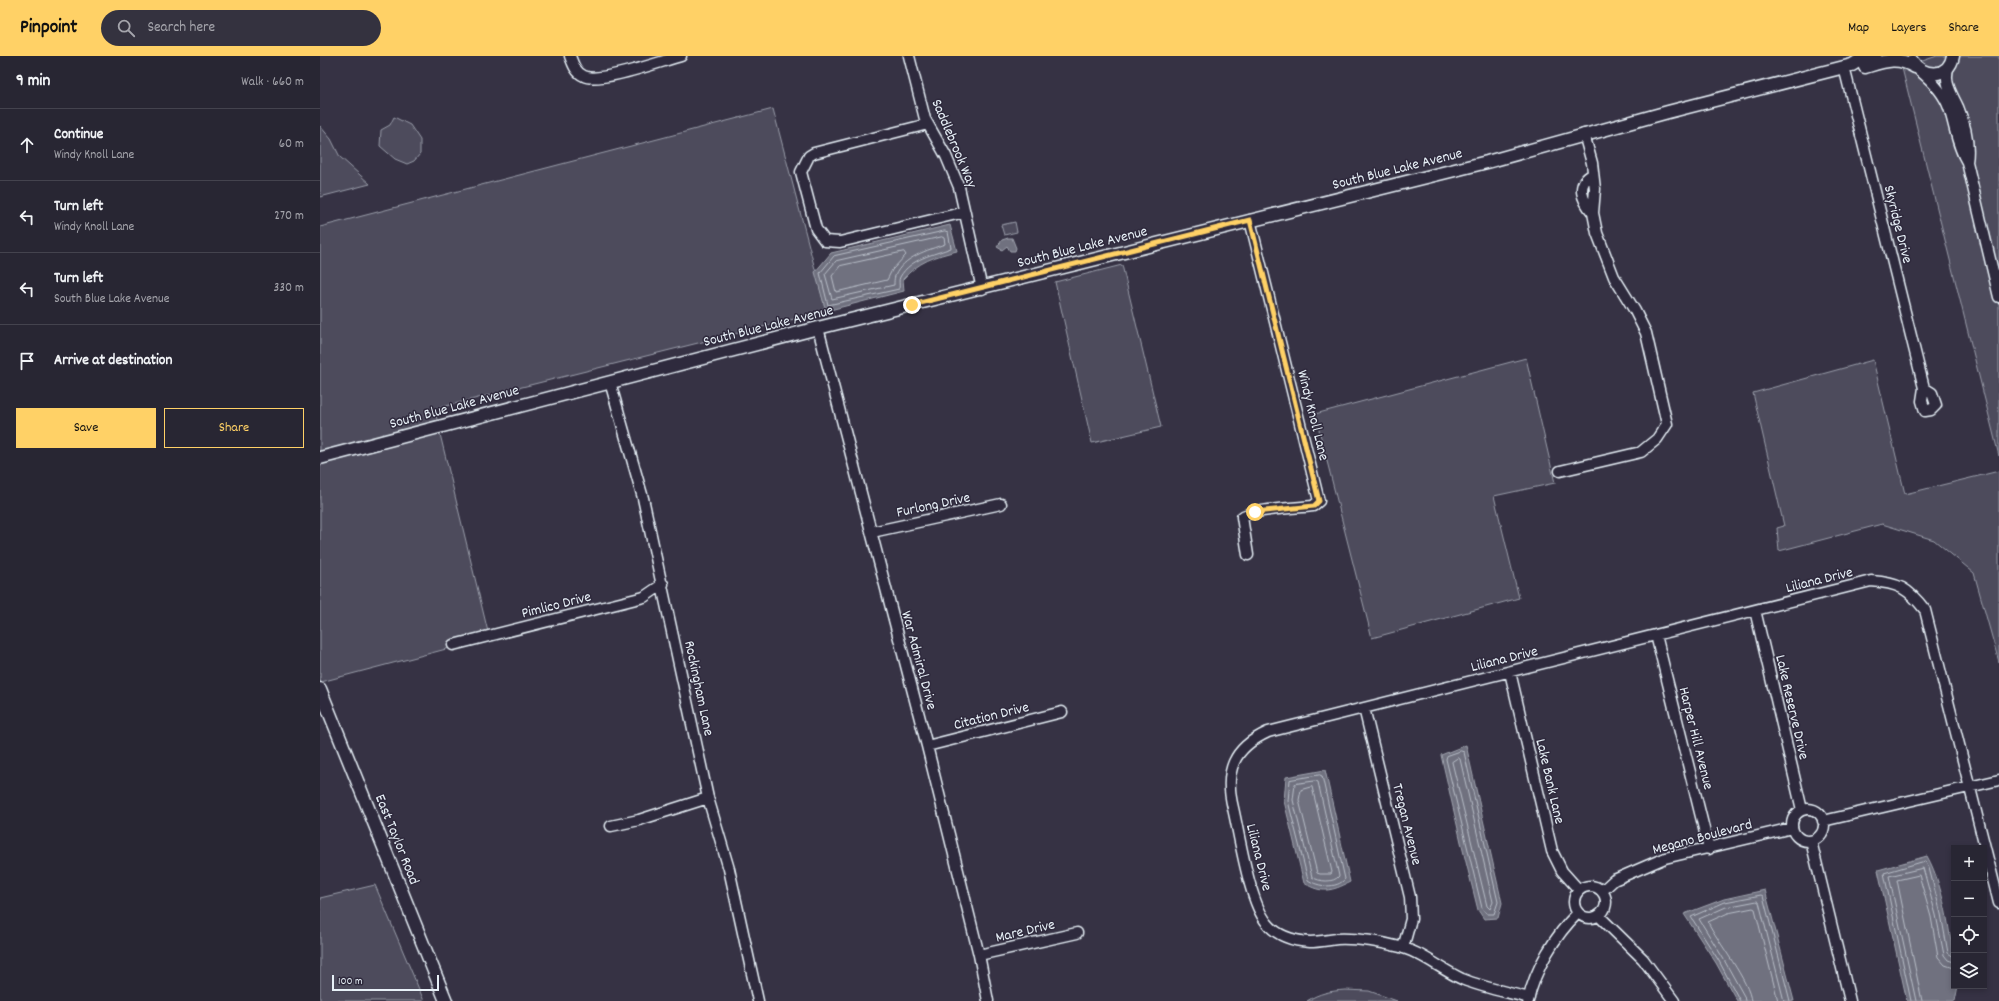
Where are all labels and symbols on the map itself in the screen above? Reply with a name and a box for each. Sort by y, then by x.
street label: Saddlebrook Way [925,96,982,192]
street label: South Blue Lake Avenue [1330,143,1465,197]
street label: Skyridge Drive [1877,183,1917,266]
street label: South Blue Lake Avenue [1015,221,1150,275]
route end [903,296,921,314]
street label: South Blue Lake Avenue [701,300,836,354]
street label: Windy Knoll Lane [1290,368,1334,463]
street label: South Blue Lake Avenue [387,380,522,436]
street label: Furlong Drive [895,487,973,524]
route start [1246,503,1264,521]
street label: Liliana Drive [1784,562,1856,600]
street label: Pimlico Drive [519,587,594,625]
street label: War Admiral Drive [894,609,942,713]
street label: Rockingham Lane [677,639,719,738]
street label: Liliana Drive [1469,641,1541,679]
street label: Lake Reserve Drive [1768,653,1814,762]
street label: Harper Hill Avenue [1672,685,1719,792]
street label: Citation Drive [951,697,1032,737]
street label: Lake Bank Lane [1529,737,1570,827]
street label: Tregan Avenue [1385,781,1427,868]
street label: East Taylor Road [368,791,424,888]
street label: Megano Boulevard [1650,814,1755,862]
street label: Liliana Drive [1239,822,1277,894]
street label: Mare Drive [994,914,1058,949]
scale bar [332,973,439,992]

